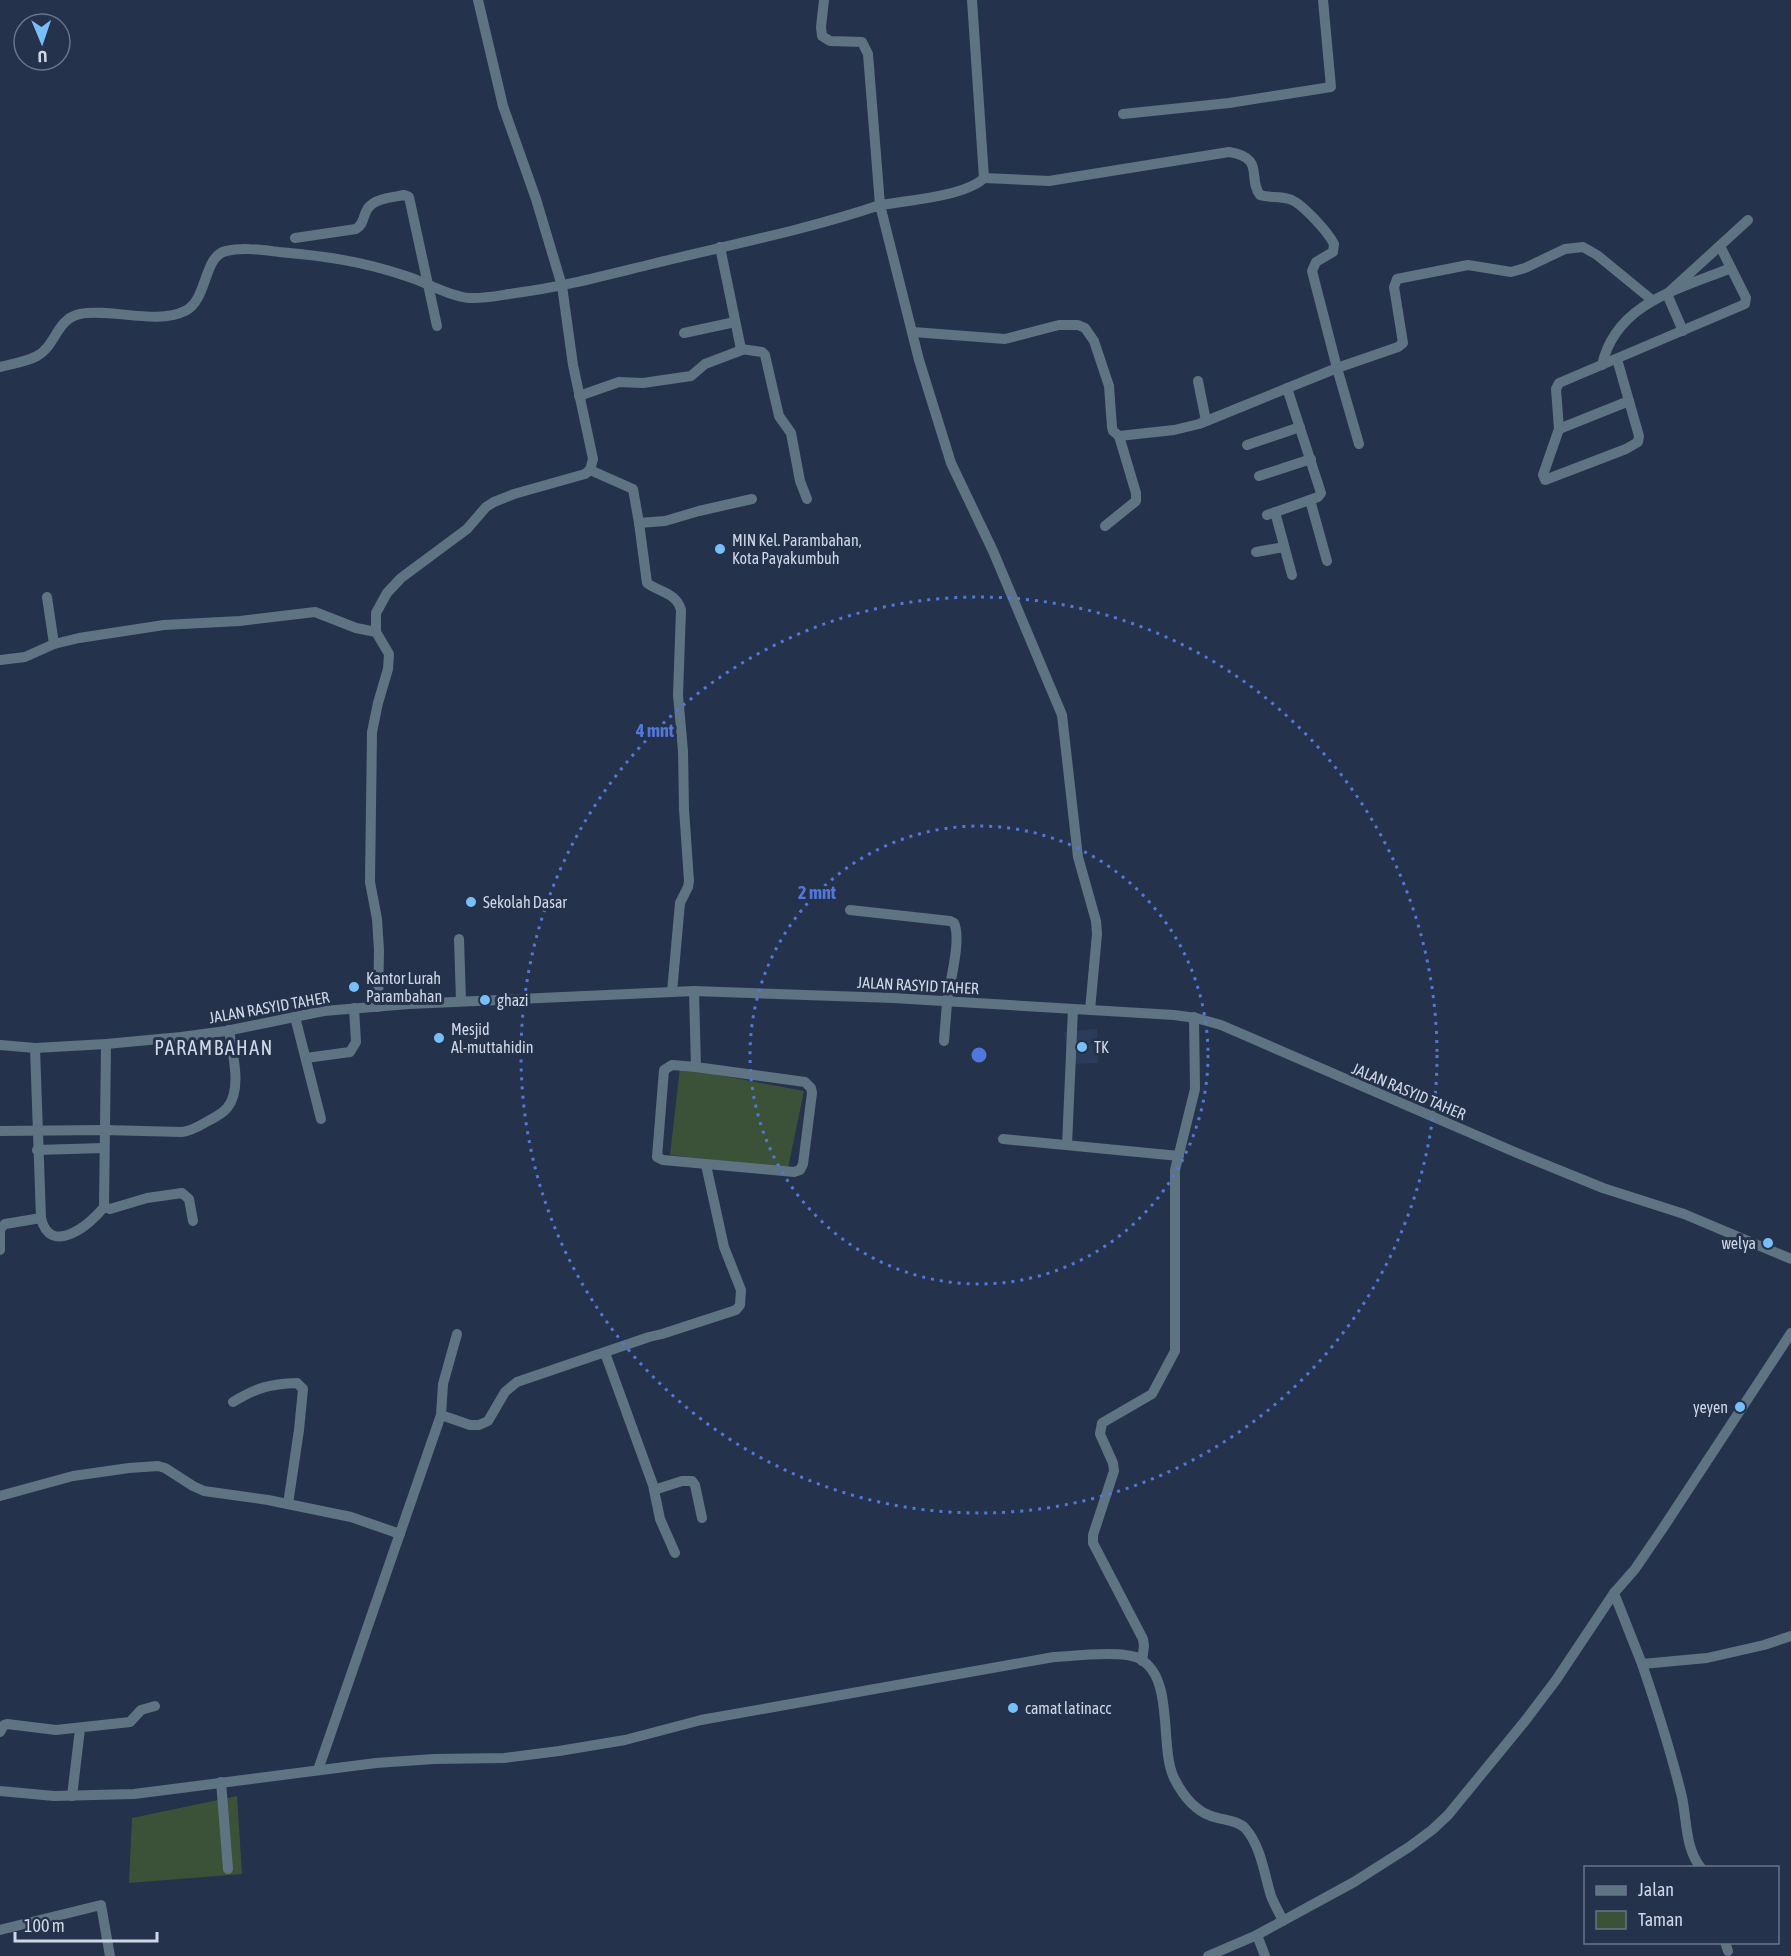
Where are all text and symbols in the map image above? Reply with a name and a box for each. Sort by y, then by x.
north arrow [12,12,72,72]
text: U [37,48,48,66]
place label: MIN Kel. Parambahan, Kota Payakumbuh [732,531,862,568]
marker: MIN Kel. Parambahan, Kota Payakumbuh [713,542,727,556]
text: 4 mnt [635,720,675,741]
text: 2 mnt [798,882,837,903]
place label: Sekolah Dasar [483,893,567,911]
marker: Sekolah Dasar [464,895,478,909]
place label: Kantor Lurah Parambahan [366,969,442,1005]
street label: JALAN RASYID TAHER [857,973,979,997]
marker: Kantor Lurah Parambahan [347,980,361,994]
street label: JALAN RASYID TAHER [207,988,331,1026]
place label: ghazi [497,991,529,1010]
marker: ghazi [478,993,492,1007]
place label: Mesjid Al-muttahidin [451,1020,533,1056]
marker: Mesjid Al-muttahidin [432,1031,446,1045]
district label: PARAMBAHAN [154,1036,274,1059]
place label: TK [1094,1038,1109,1056]
marker: TK [1075,1040,1089,1054]
centre of rings [969,1045,989,1065]
street label: JALAN RASYID TAHER [1349,1059,1469,1123]
place label: welya [1721,1234,1756,1253]
marker: welya [1761,1236,1775,1250]
place label: yeyen [1693,1398,1728,1417]
marker: yeyen [1733,1400,1747,1414]
place label: camat latinacc [1025,1699,1111,1717]
marker: camat latinacc [1006,1701,1020,1715]
legend [1584,1866,1779,1944]
text: Jalan [1638,1879,1674,1900]
scale bar [15,1905,158,1943]
text: Taman [1638,1909,1683,1930]
text: 100 m [24,1915,65,1936]

